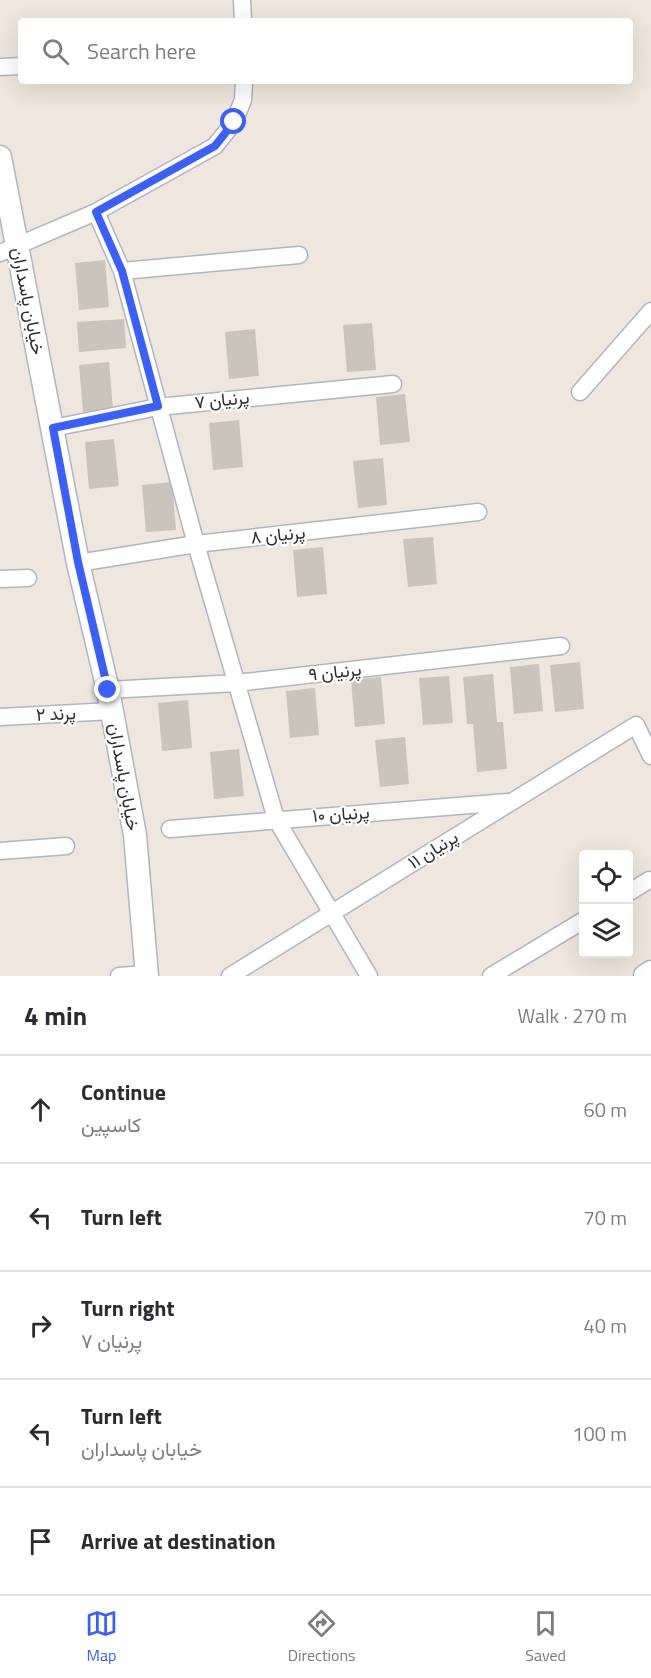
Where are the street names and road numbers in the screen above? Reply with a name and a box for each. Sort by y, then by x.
street label: خیابان پاسداران [5,245,52,357]
street label: پرنیان ۷ [193,383,251,416]
street label: پرنیان ۸ [249,518,307,551]
street label: پرنیان ۹ [307,655,363,688]
street label: پرند ۲ [35,699,77,728]
street label: خیابان پاسداران [102,721,147,833]
street label: پرنیان ۱۰ [311,798,370,829]
street label: پرنیان ۱۱ [402,824,463,876]

